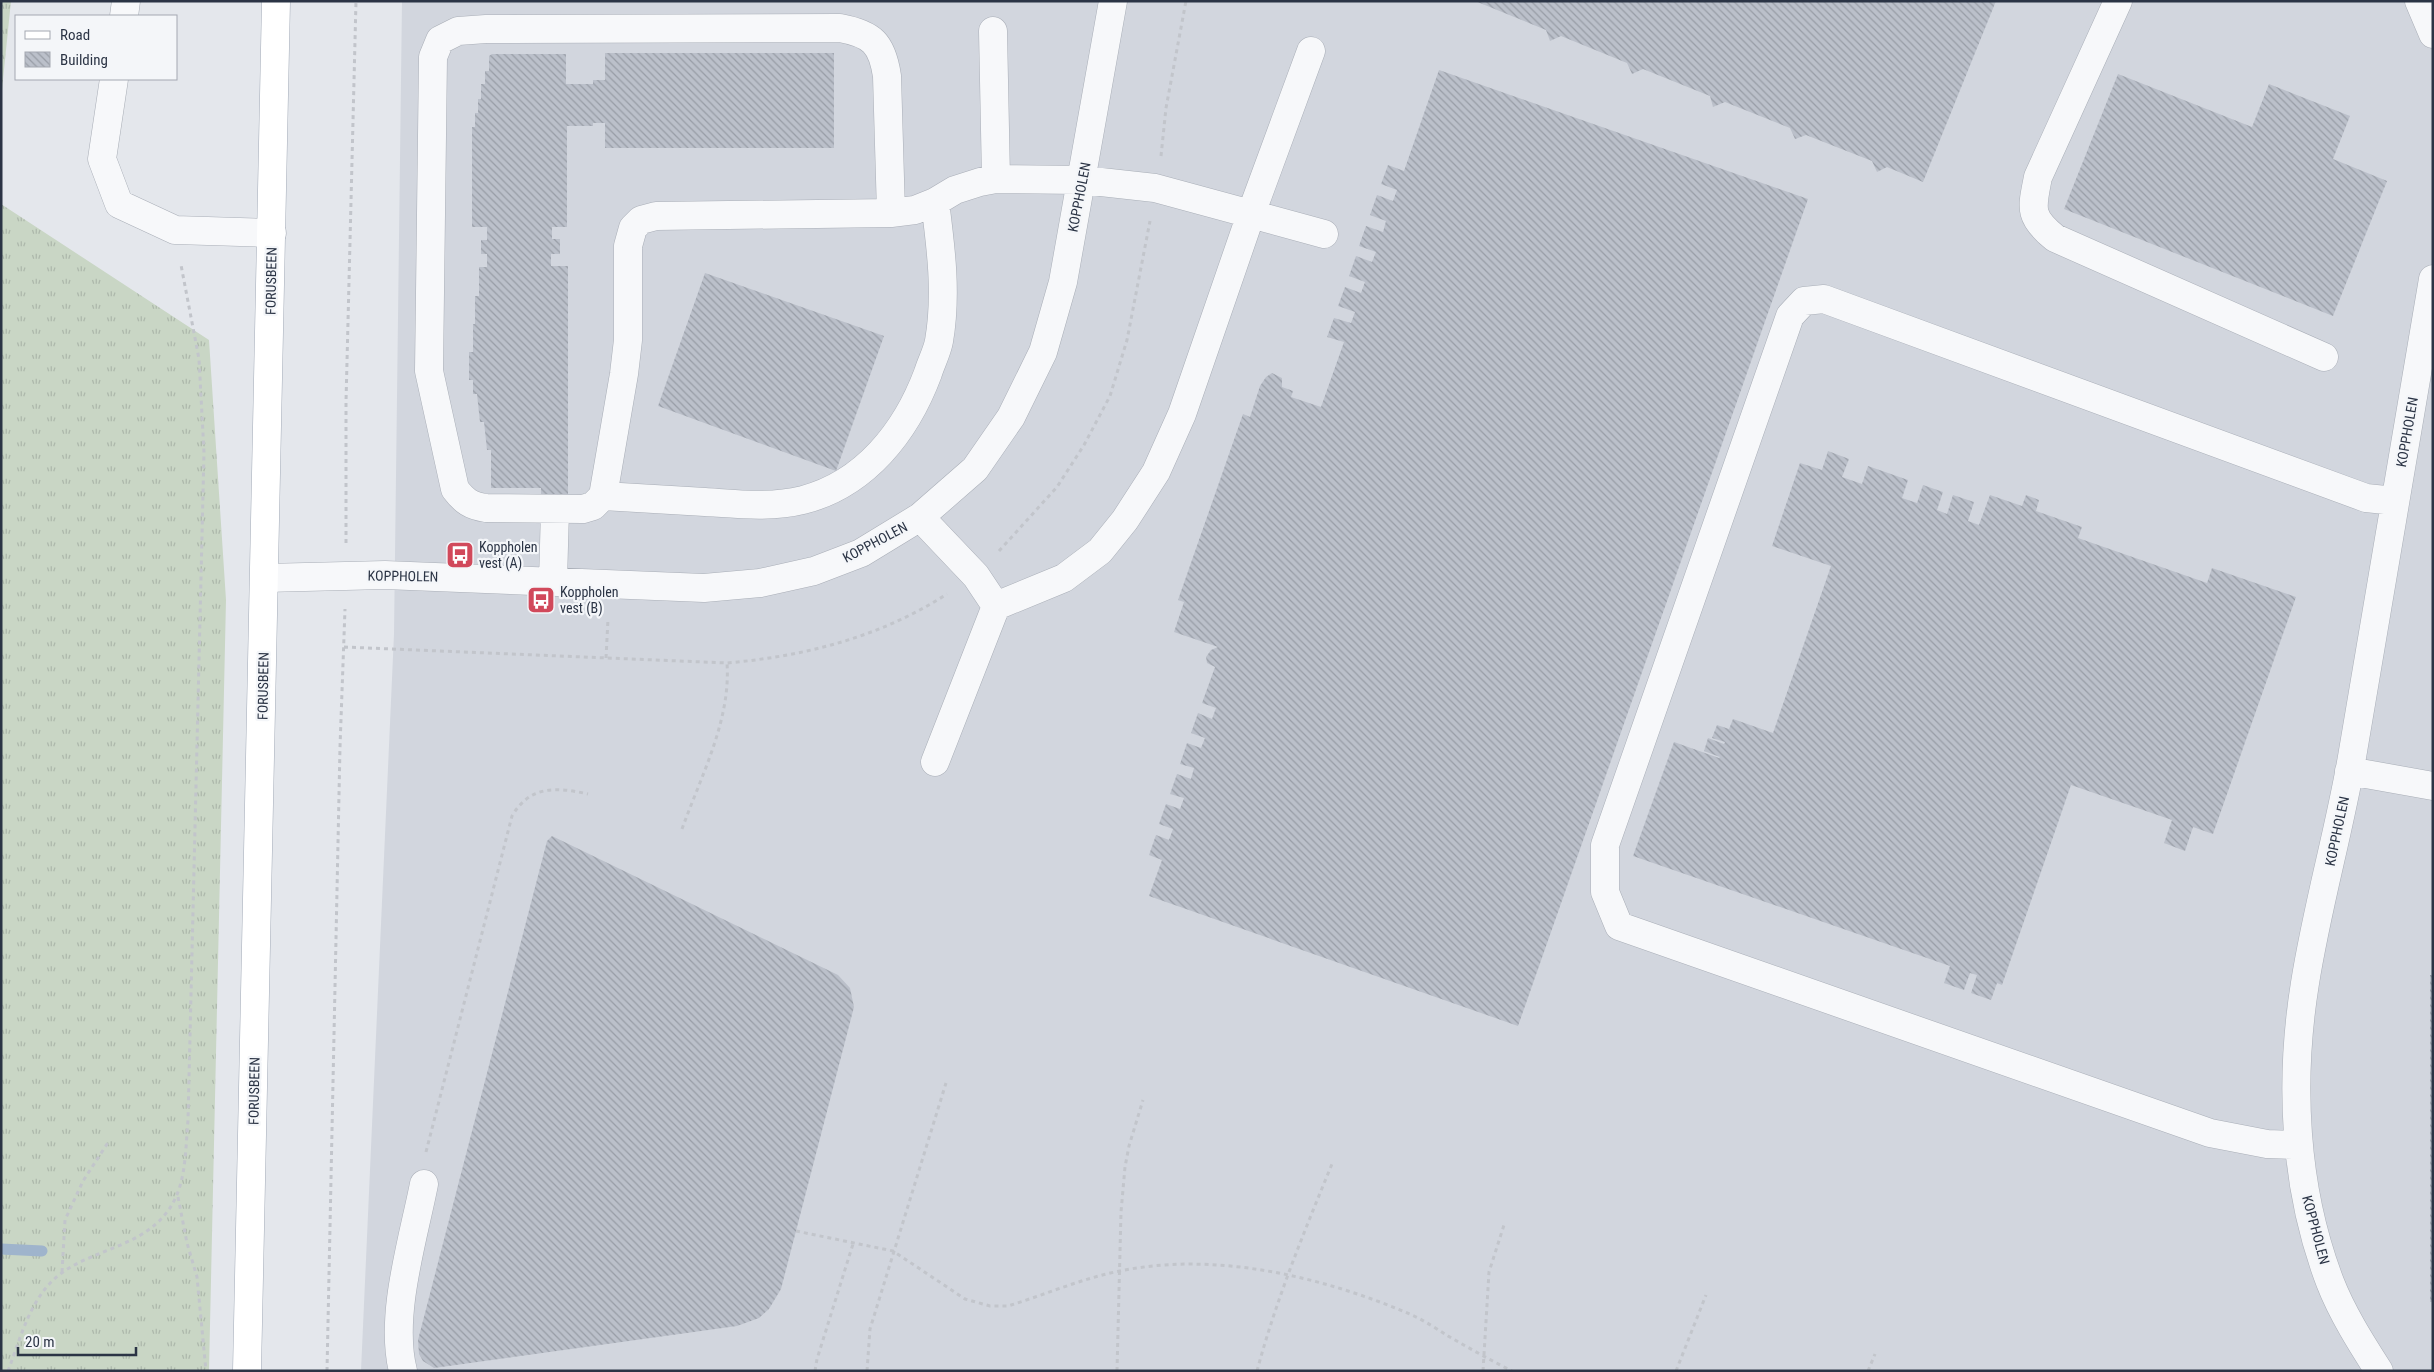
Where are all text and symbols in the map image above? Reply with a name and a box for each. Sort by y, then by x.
legend [15,15,178,80]
text: Road [60,26,90,44]
text: Building [60,51,108,69]
street label: KOPPHOLEN [1064,161,1094,233]
street label: FORUSBEEN [262,247,280,315]
street label: KOPPHOLEN [2393,396,2421,468]
street label: KOPPHOLEN [840,518,910,566]
place label: Koppholen vest (A) [479,539,538,572]
bus stop icon: Koppholen vest (A) [445,540,475,570]
street label: KOPPHOLEN [367,567,439,585]
place label: Koppholen vest (B) [560,584,619,617]
bus stop icon: Koppholen vest (B) [526,585,556,615]
street label: FORUSBEEN [254,652,272,720]
street label: KOPPHOLEN [2322,795,2352,867]
street label: FORUSBEEN [245,1057,263,1125]
street label: KOPPHOLEN [2299,1194,2333,1266]
scale bar [18,1324,135,1356]
text: 20 m [25,1333,55,1351]

